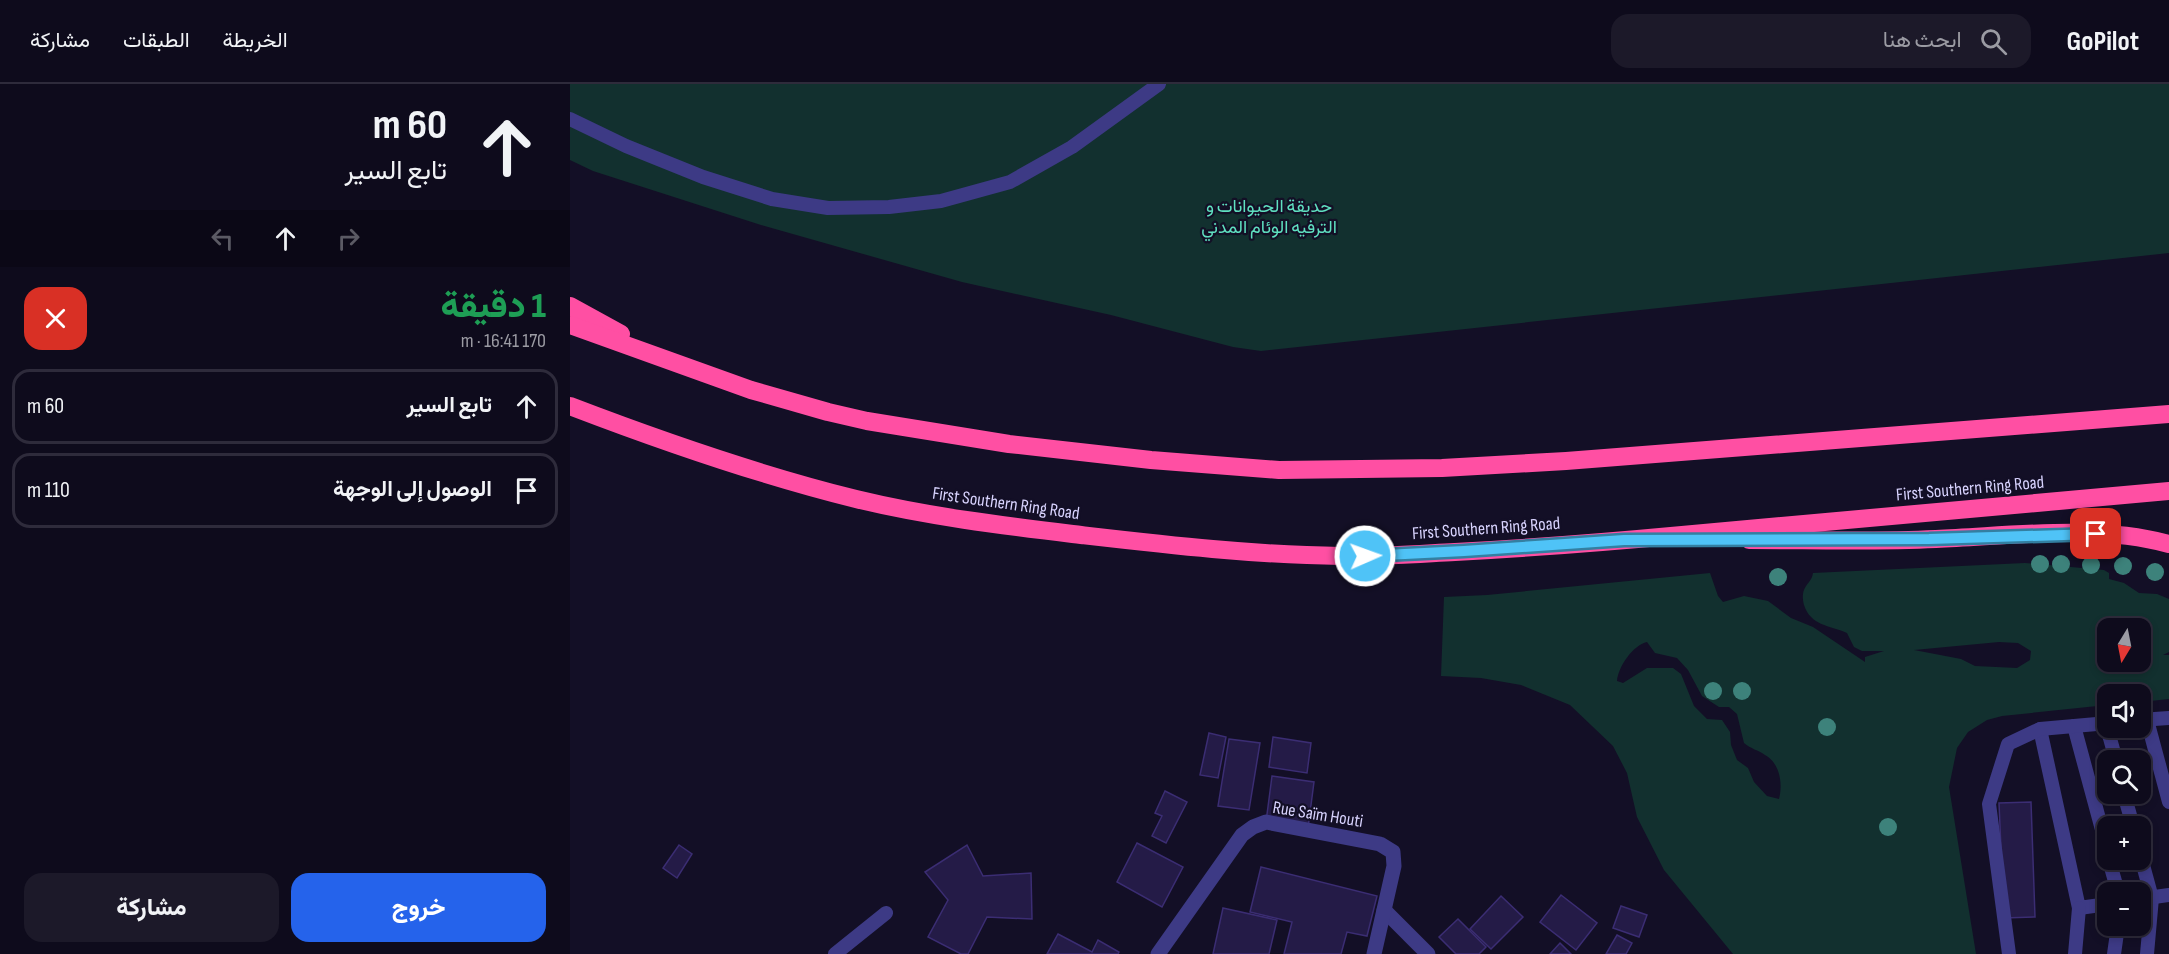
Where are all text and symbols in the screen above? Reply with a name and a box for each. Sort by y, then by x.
search box [1611,14,2031,68]
icon: search [1977,25,2010,58]
text: GoPilot [2067,25,2139,58]
text: ابحث هنا [1883,27,1962,54]
text: مشاركة [30,28,90,53]
text: الطبقات [123,28,190,53]
text: الخريطة [223,28,288,53]
text: 60 m [373,100,447,151]
icon: ahead [468,108,546,186]
text: تابع السير [345,155,447,187]
park label: حديقة الحيوانات و الترفيه الوئام المدني [1201,196,1337,242]
icon: left [206,222,239,255]
icon: ahead [269,222,302,255]
icon: right [332,222,365,255]
text: 1 دقيقة [440,285,546,328]
button: close [24,287,87,350]
text: 170 m · 16:41 [461,329,546,353]
icon: ahead [510,390,543,423]
text: تابع السير [407,392,492,419]
text: 60 m [27,393,64,420]
street label: First Southern Ring Road [1895,472,2045,505]
icon: arrive [510,474,543,507]
text: الوصول إلى الوجهة [333,476,492,503]
text: 110 m [27,477,70,504]
street label: First Southern Ring Road [931,483,1081,524]
pin [2070,508,2121,559]
street label: First Southern Ring Road [1411,513,1561,544]
icon: arrive [2079,517,2112,550]
position arrow [1333,524,1397,588]
north arrow [2097,618,2151,672]
map controls [2097,618,2151,936]
button: sound [2097,684,2151,738]
button: search [2097,750,2151,804]
street label: Rue Saïm Houti [1271,797,1365,832]
button: + [2097,816,2151,870]
button: مشاركة [24,873,279,942]
button: خروج [291,873,546,942]
button: − [2097,882,2151,936]

